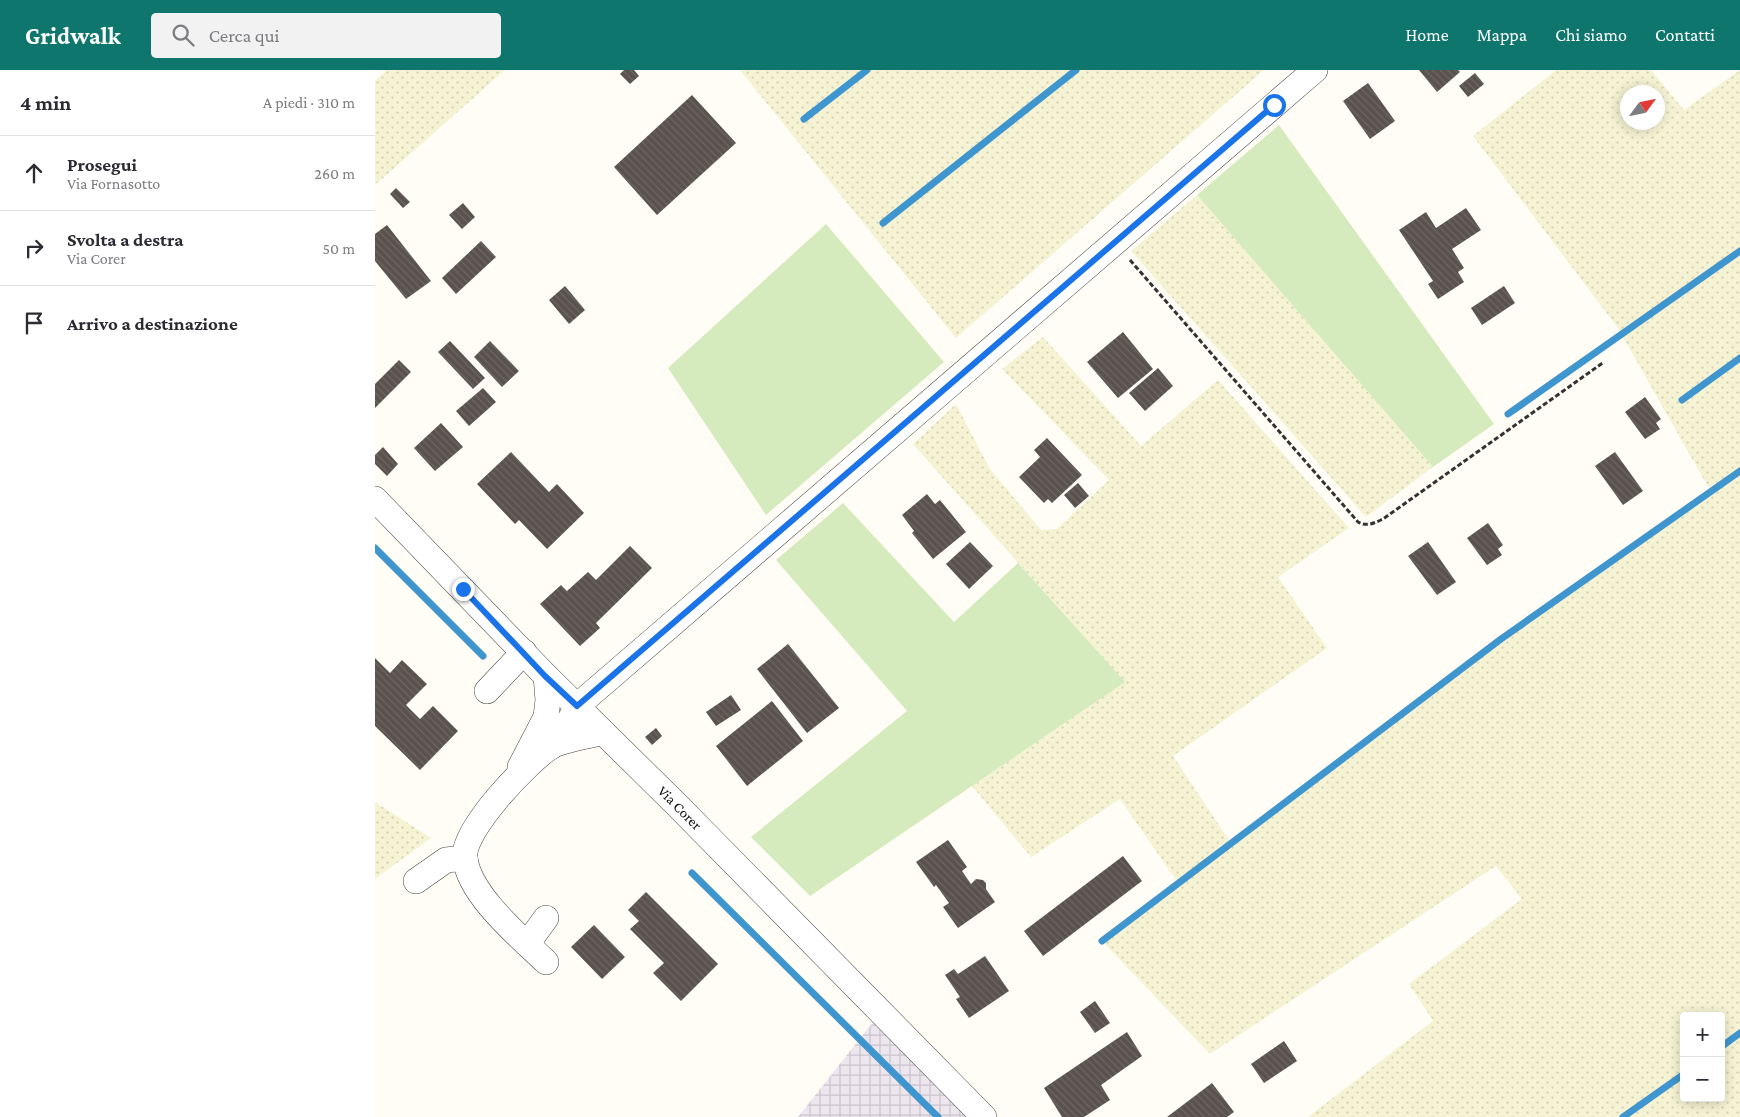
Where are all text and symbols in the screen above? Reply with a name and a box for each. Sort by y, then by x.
search box [151,13,501,58]
icon: search [169,21,197,49]
text: Gridwalk [25,22,121,49]
text: Cerca qui [209,25,280,46]
text: Home [1406,25,1449,45]
text: Mappa [1477,25,1527,45]
text: Chi siamo [1555,25,1627,45]
text: Contatti [1655,25,1715,45]
north arrow [1620,85,1665,130]
text: 4 min [20,91,71,115]
text: A piedi · 310 m [263,94,355,111]
route start [1263,94,1286,117]
text: Prosegui [67,154,137,175]
icon: ahead [20,159,48,187]
text: 260 m [314,165,355,182]
text: Via Fornasotto [67,175,160,192]
text: Svolta a destra [67,229,183,250]
icon: right [20,234,48,262]
text: 50 m [323,240,355,257]
text: Via Corer [67,250,126,267]
icon: arrive [20,309,48,337]
text: Arrivo a destinazione [67,313,238,334]
route end [452,578,475,601]
street label: Via Corer [655,783,705,834]
map controls [1680,1012,1725,1102]
button: + [1680,1012,1725,1057]
button: − [1680,1057,1725,1102]

